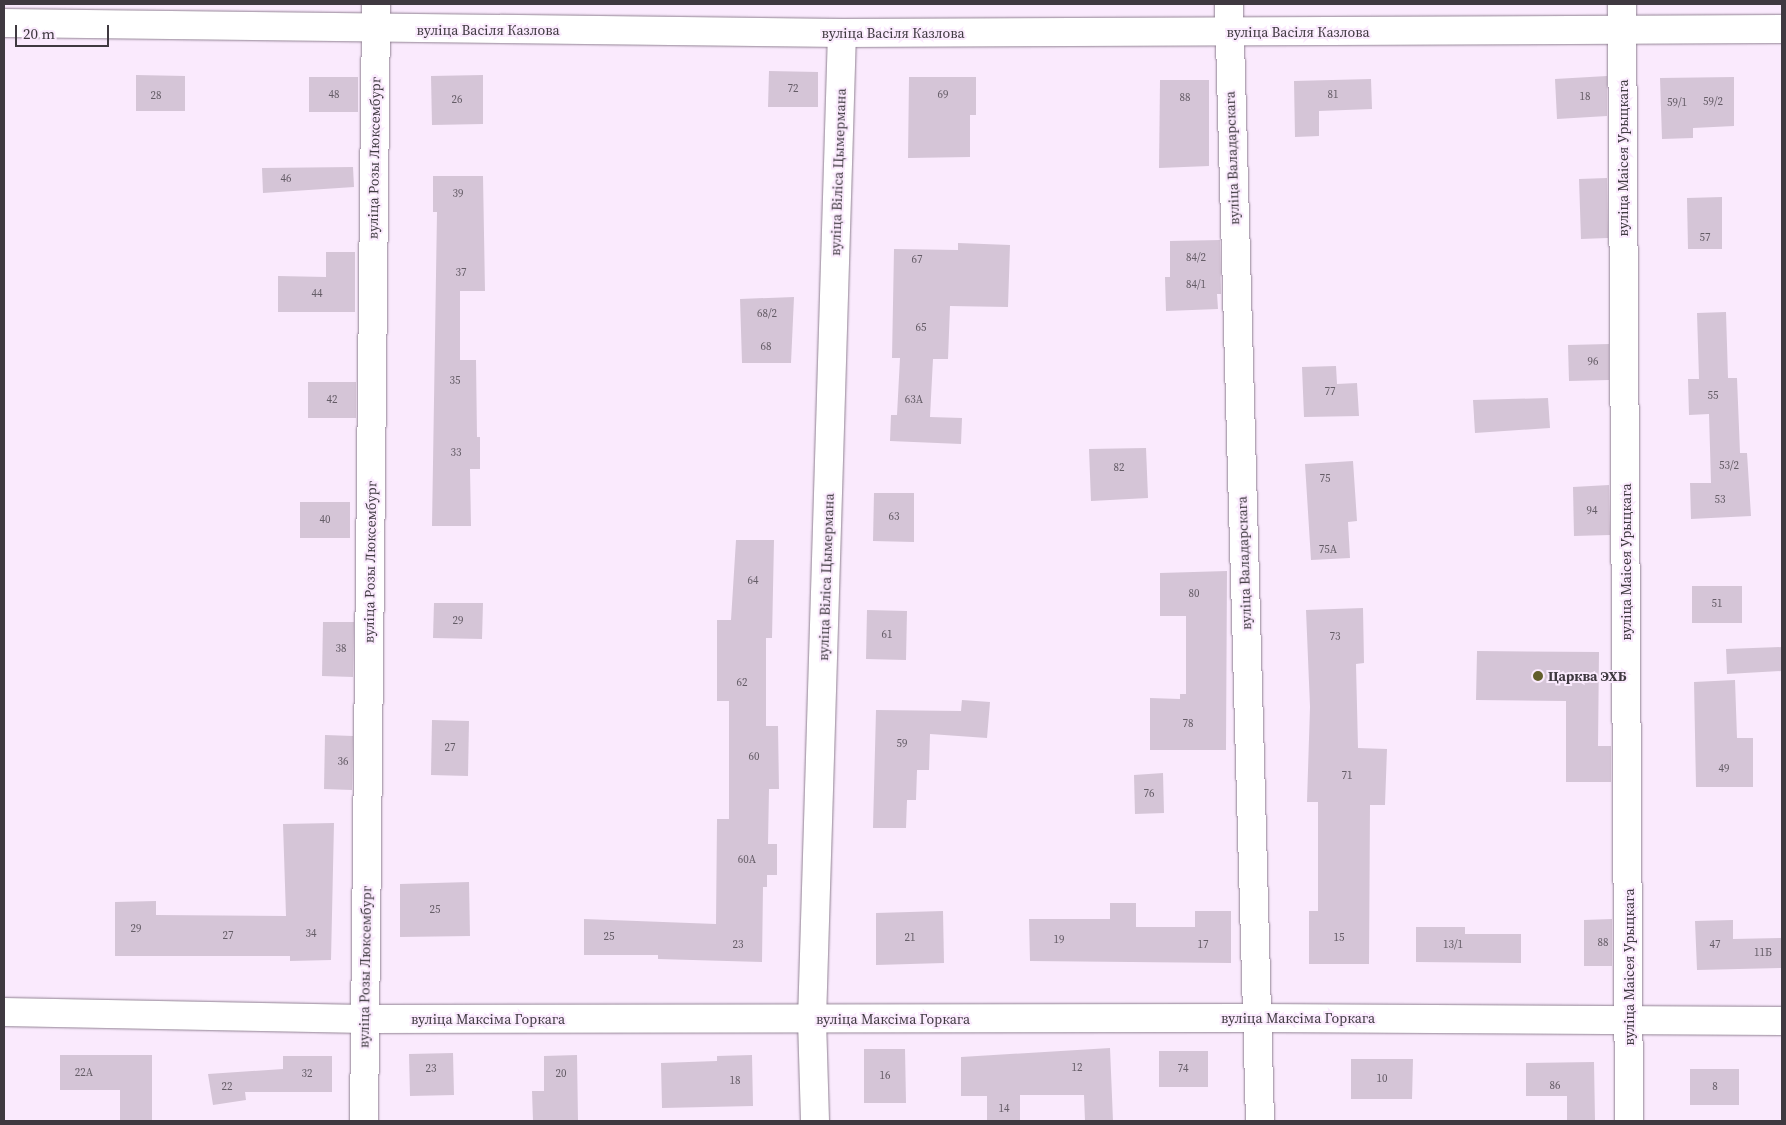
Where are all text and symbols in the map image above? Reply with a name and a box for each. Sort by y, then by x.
scale bar [18,15,111,47]
street label: вуліца Васіля Казлова [416,22,560,38]
text: 20 m [23,23,55,44]
street label: вуліца Васіля Казлова [1226,24,1370,40]
street label: вуліца Васіля Казлова [821,25,965,41]
street label: вуліца Розы Люксембург [364,77,384,239]
street label: вуліца Маісея Урыцкага [1615,79,1631,237]
house number: 72 [788,82,798,96]
house number: 48 [329,88,339,102]
street label: вуліца Віліса Цымермана [827,88,849,256]
house number: 69 [938,88,948,102]
house number: 81 [1328,88,1338,102]
house number: 28 [151,89,161,103]
house number: 18 [1580,90,1590,104]
house number: 88 [1180,91,1190,105]
street label: вуліца Валадарскага [1221,91,1243,225]
house number: 26 [452,93,462,107]
house number: 59/2 [1703,95,1723,109]
house number: 59/1 [1667,96,1687,110]
house number: 46 [281,172,291,186]
house number: 39 [453,187,463,201]
house number: 57 [1700,231,1710,245]
house number: 84/2 [1186,251,1206,265]
house number: 67 [912,253,922,267]
house number: 37 [456,266,466,280]
house number: 84/1 [1186,278,1206,292]
house number: 44 [312,287,322,301]
house number: 68/2 [757,307,777,321]
house number: 65 [916,321,926,335]
house number: 68 [761,340,771,354]
house number: 96 [1588,355,1598,369]
house number: 35 [450,374,460,388]
house number: 77 [1325,385,1335,399]
house number: 55 [1708,389,1718,403]
house number: 42 [327,393,337,407]
house number: 63А [905,393,923,407]
house number: 33 [451,446,461,460]
house number: 53/2 [1719,459,1739,473]
house number: 82 [1114,461,1124,475]
house number: 75 [1320,472,1330,486]
street label: вуліца Розы Люксембург [360,481,380,643]
street label: вуліца Маісея Урыцкага [1618,483,1634,641]
street label: вуліца Віліса Цымермана [815,493,837,661]
house number: 53 [1715,493,1725,507]
street label: вуліца Валадарскага [1233,496,1255,630]
house number: 94 [1587,504,1597,518]
house number: 63 [889,510,899,524]
house number: 40 [320,513,330,527]
house number: 75А [1319,543,1337,557]
house number: 64 [748,574,758,588]
house number: 80 [1189,587,1199,601]
house number: 51 [1712,597,1722,611]
house number: 29 [453,614,463,628]
house number: 61 [882,628,892,642]
house number: 73 [1330,630,1340,644]
house number: 38 [336,642,346,656]
place label: Царква ЭХБ [1548,668,1626,684]
marker: Царква ЭХБ [1532,670,1544,682]
house number: 62 [737,676,747,690]
house number: 78 [1183,717,1193,731]
house number: 59 [897,737,907,751]
house number: 27 [445,741,455,755]
house number: 60 [749,750,759,764]
house number: 36 [338,755,348,769]
house number: 49 [1719,762,1729,776]
house number: 71 [1342,769,1352,783]
house number: 76 [1144,787,1154,801]
house number: 60А [738,853,756,867]
street label: вуліца Розы Люксембург [355,886,375,1048]
street label: вуліца Маісея Урыцкага [1621,888,1637,1046]
house number: 25 [430,903,440,917]
house number: 29 [131,922,141,936]
house number: 34 [306,927,316,941]
house number: 27 [223,929,233,943]
house number: 25 [604,930,614,944]
house number: 21 [905,931,915,945]
house number: 15 [1334,931,1344,945]
house number: 19 [1054,933,1064,947]
house number: 88 [1598,936,1608,950]
house number: 23 [733,938,743,952]
house number: 17 [1198,938,1208,952]
house number: 13/1 [1443,938,1463,952]
house number: 47 [1710,938,1720,952]
house number: 11Б [1754,946,1772,960]
street label: вуліца Максіма Горкага [1221,1010,1375,1026]
street label: вуліца Максіма Горкага [411,1011,565,1027]
street label: вуліца Максіма Горкага [816,1011,970,1027]
house number: 12 [1072,1061,1082,1075]
house number: 23 [426,1062,436,1076]
house number: 74 [1178,1062,1188,1076]
house number: 22А [75,1066,93,1080]
house number: 32 [302,1067,312,1081]
house number: 20 [556,1067,566,1081]
house number: 16 [880,1069,890,1083]
house number: 10 [1377,1072,1387,1086]
house number: 18 [730,1074,740,1088]
house number: 86 [1550,1079,1560,1093]
house number: 22 [222,1080,232,1094]
house number: 8 [1712,1080,1718,1094]
house number: 14 [999,1102,1009,1116]

